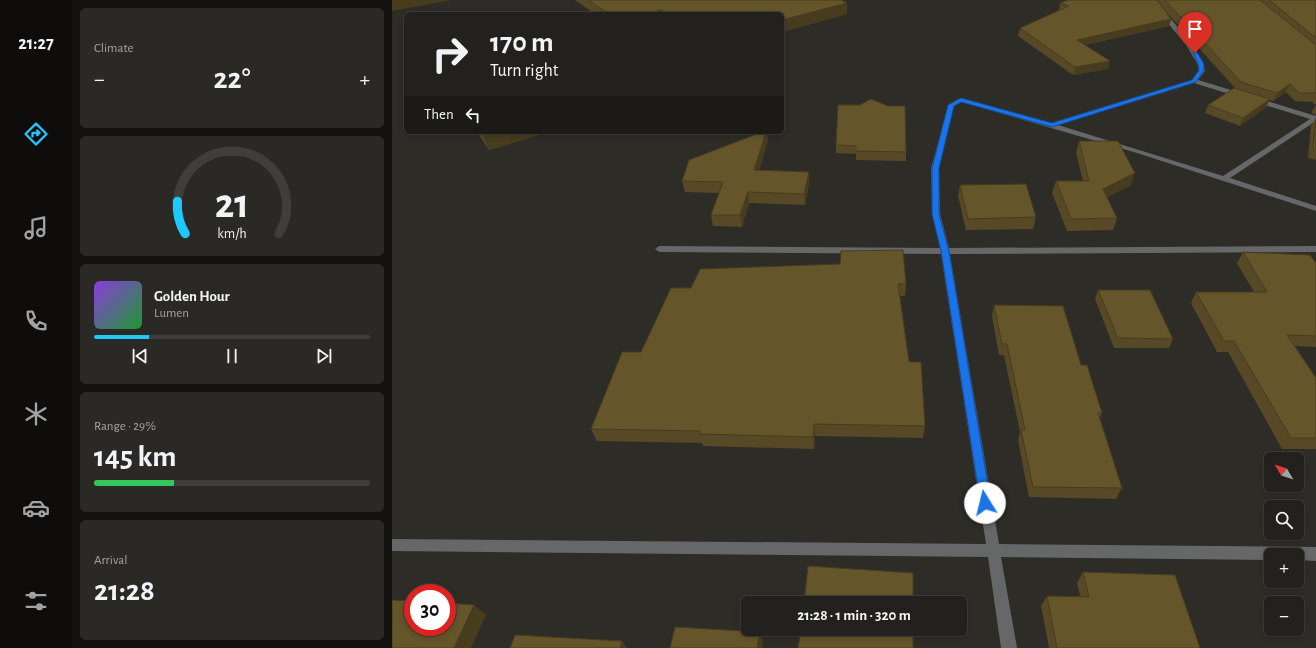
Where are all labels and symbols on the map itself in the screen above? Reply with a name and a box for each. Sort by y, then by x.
pin [1178,12,1212,53]
north arrow [1264,452,1304,492]
position arrow [964,482,1006,524]
speed limit sign: 30 [404,584,456,636]

